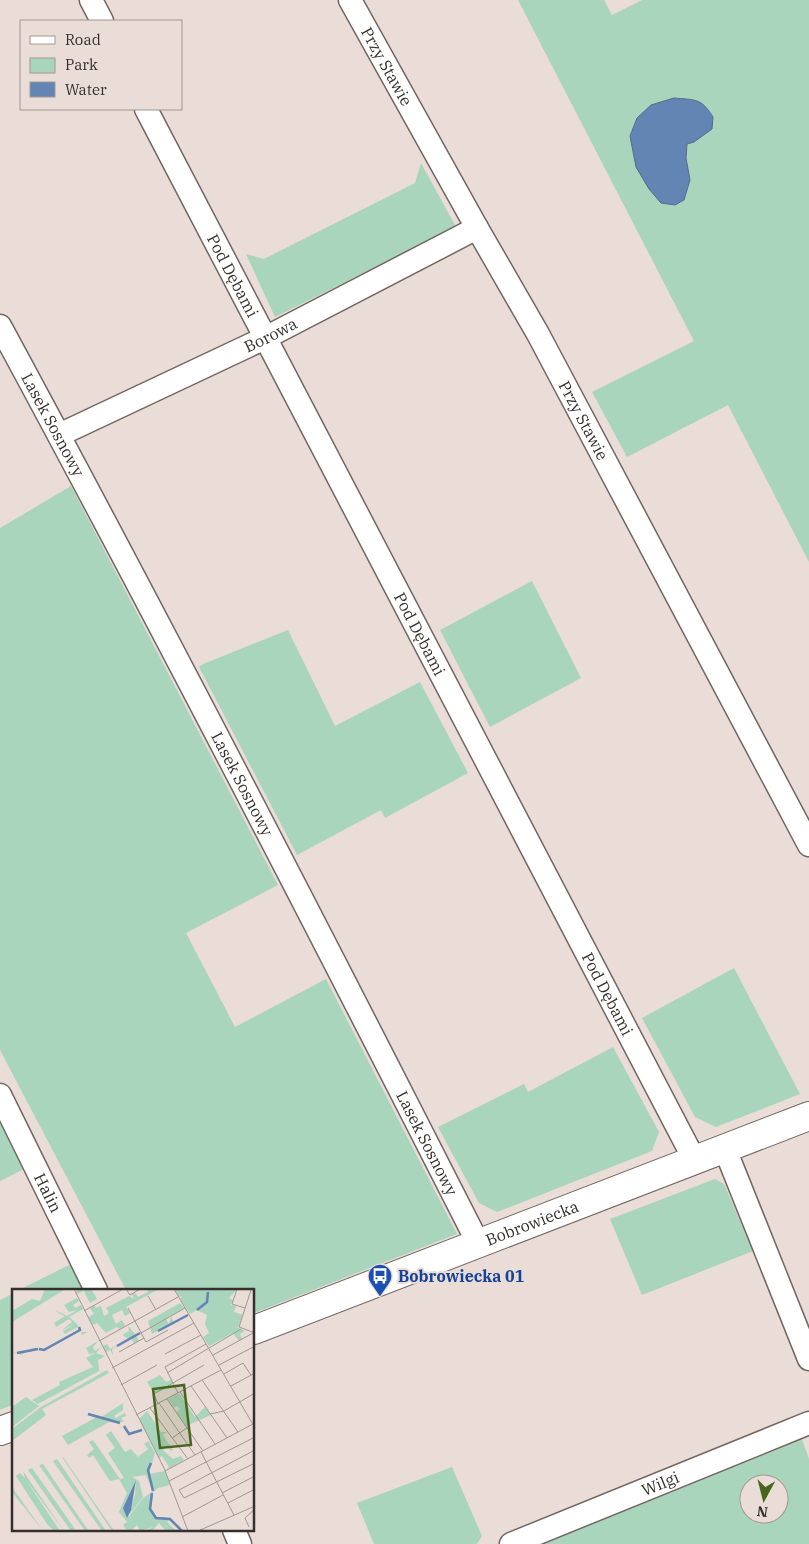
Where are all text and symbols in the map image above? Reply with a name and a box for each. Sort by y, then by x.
legend [20,20,182,110]
street label: Przy Stawie [357,23,417,109]
text: Road [65,30,101,49]
text: Park [65,55,98,74]
text: Water [65,80,107,99]
street label: Pod Dębami [203,231,263,321]
street label: Borowa [241,313,301,356]
street label: Lasek Sosnowy [17,369,89,480]
street label: Przy Stawie [555,377,613,463]
street label: Pod Dębami [390,589,450,679]
street label: Lasek Sosnowy [207,728,278,840]
street label: Pod Dębami [578,949,638,1039]
street label: Lasek Sosnowy [392,1088,462,1199]
street label: Halin [30,1170,66,1216]
street label: Bobrowiecka [483,1196,582,1250]
bus stop icon: Bobrowiecka 01 [367,1263,393,1297]
place label: Bobrowiecka 01 [398,1266,524,1286]
inset map [12,1289,255,1532]
street label: Wilgi [638,1467,682,1500]
north arrow [739,1474,789,1524]
text: N [756,1502,769,1522]

